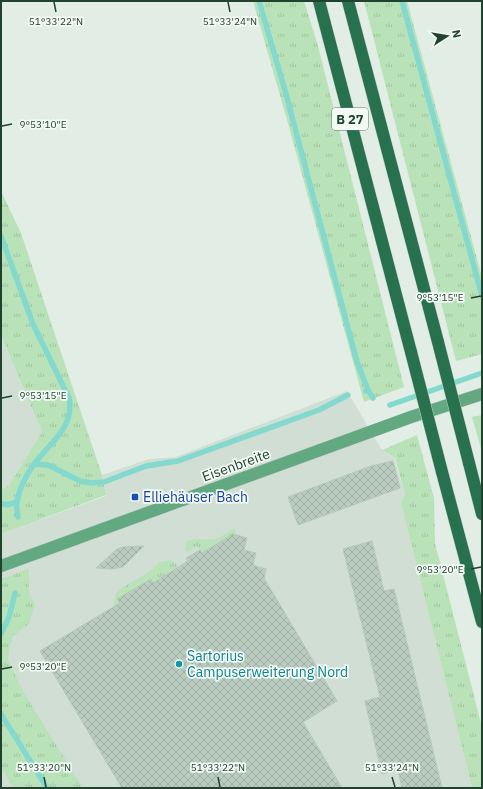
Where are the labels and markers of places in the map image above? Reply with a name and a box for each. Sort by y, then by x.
place label: Elliehäuser Bach [143,488,248,506]
marker: Elliehäuser Bach [130,492,140,502]
place label: Sartorius Campuserweiterung Nord [187,647,348,681]
marker: Sartorius Campuserweiterung Nord [174,659,184,669]

